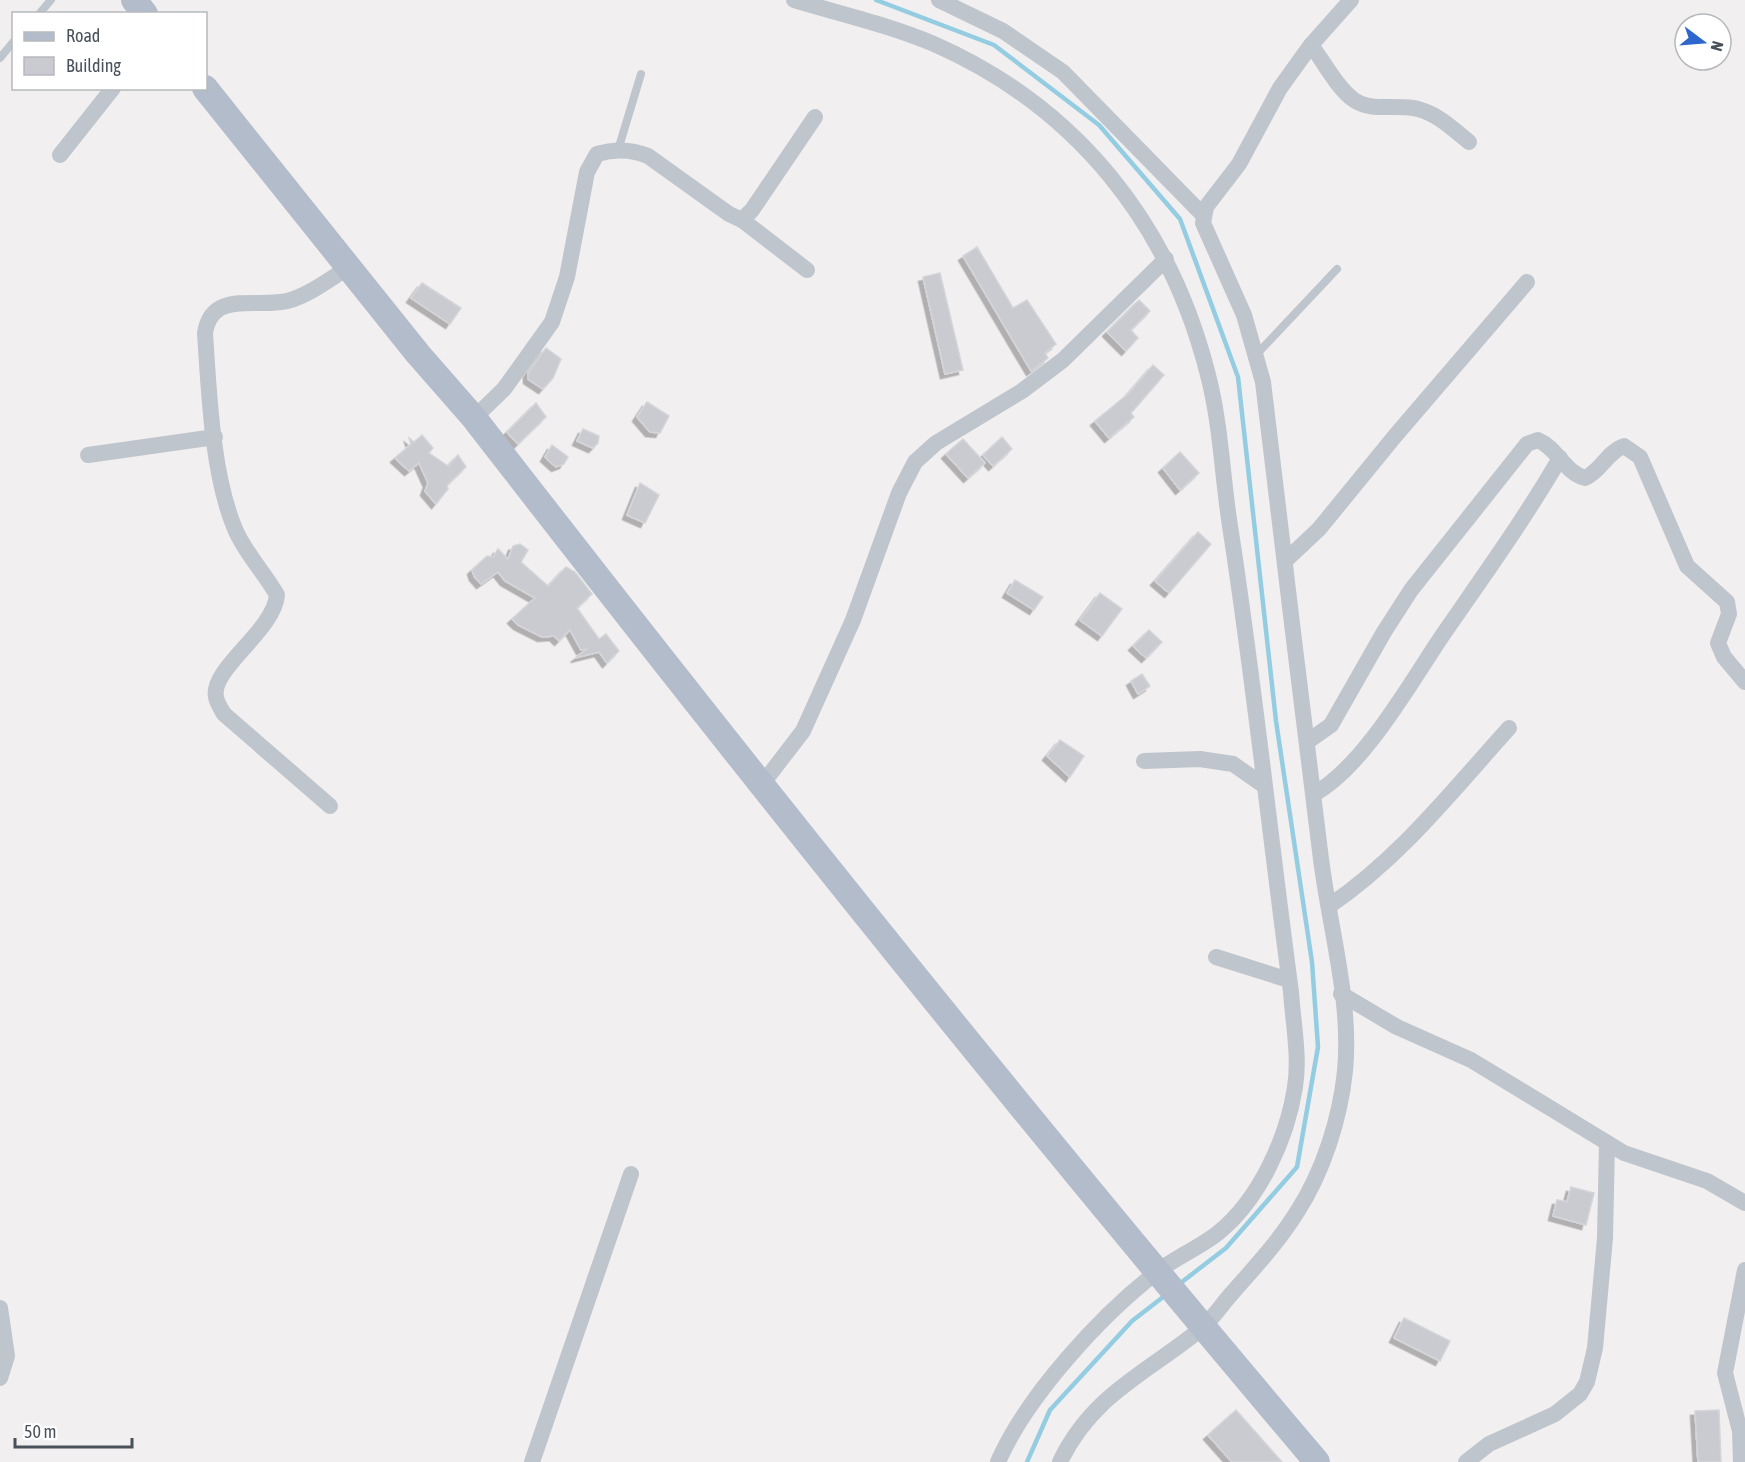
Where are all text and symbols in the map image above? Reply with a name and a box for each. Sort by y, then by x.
legend [12,12,207,90]
north arrow [1673,12,1733,72]
text: Road [66,25,100,46]
text: N [1707,39,1727,53]
text: Building [66,55,121,76]
scale bar [15,1411,132,1449]
text: 50 m [24,1421,56,1442]

